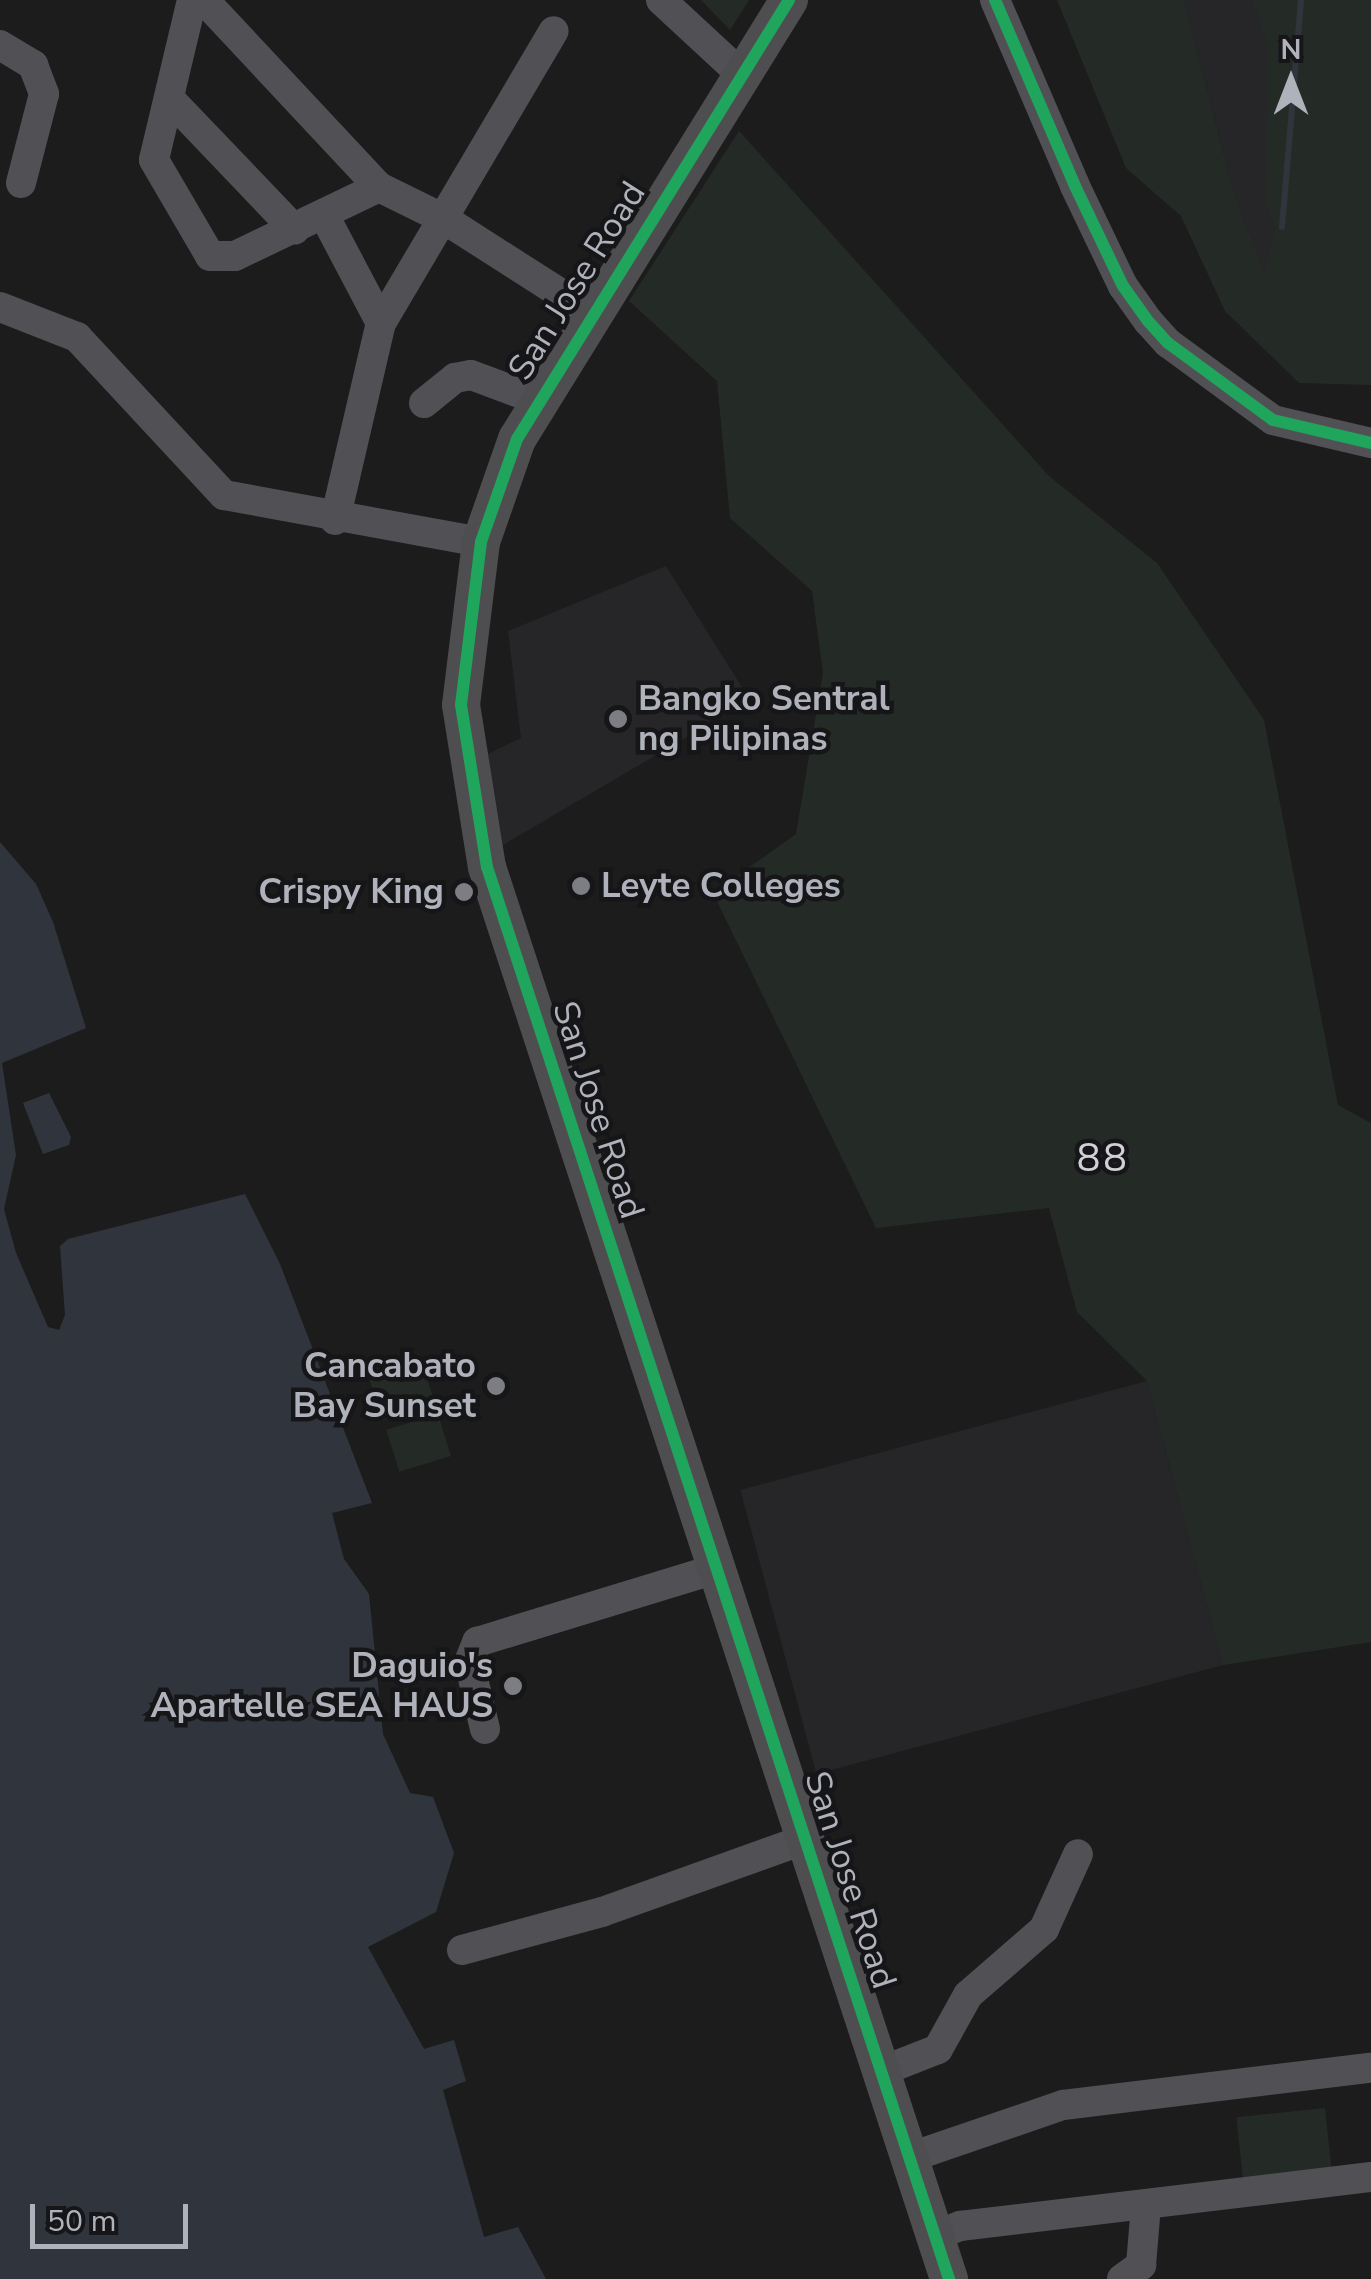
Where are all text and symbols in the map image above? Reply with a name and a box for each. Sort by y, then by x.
north arrow [1241,30,1341,130]
text: N [1281,31,1301,69]
street label: San Jose Road [499,174,655,388]
place label: Bangko Sentral ng Pilipinas [638,678,890,760]
marker: Bangko Sentral ng Pilipinas [607,708,629,730]
place label: Leyte Colleges [601,865,841,907]
place label: Crispy King [258,871,444,913]
marker: Leyte Colleges [570,875,592,897]
marker: Crispy King [453,881,475,903]
street label: San Jose Road [543,996,653,1224]
district label: 88 [1077,1134,1129,1182]
place label: Cancabato Bay Sunset [293,1345,476,1427]
marker: Cancabato Bay Sunset [485,1375,507,1397]
place label: Daguio's Apartelle SEA HAUS [150,1645,493,1727]
marker: Daguio's Apartelle SEA HAUS [502,1675,524,1697]
street label: San Jose Road [795,1766,905,1994]
scale bar [35,2184,192,2246]
text: 50 m [47,2201,116,2242]

